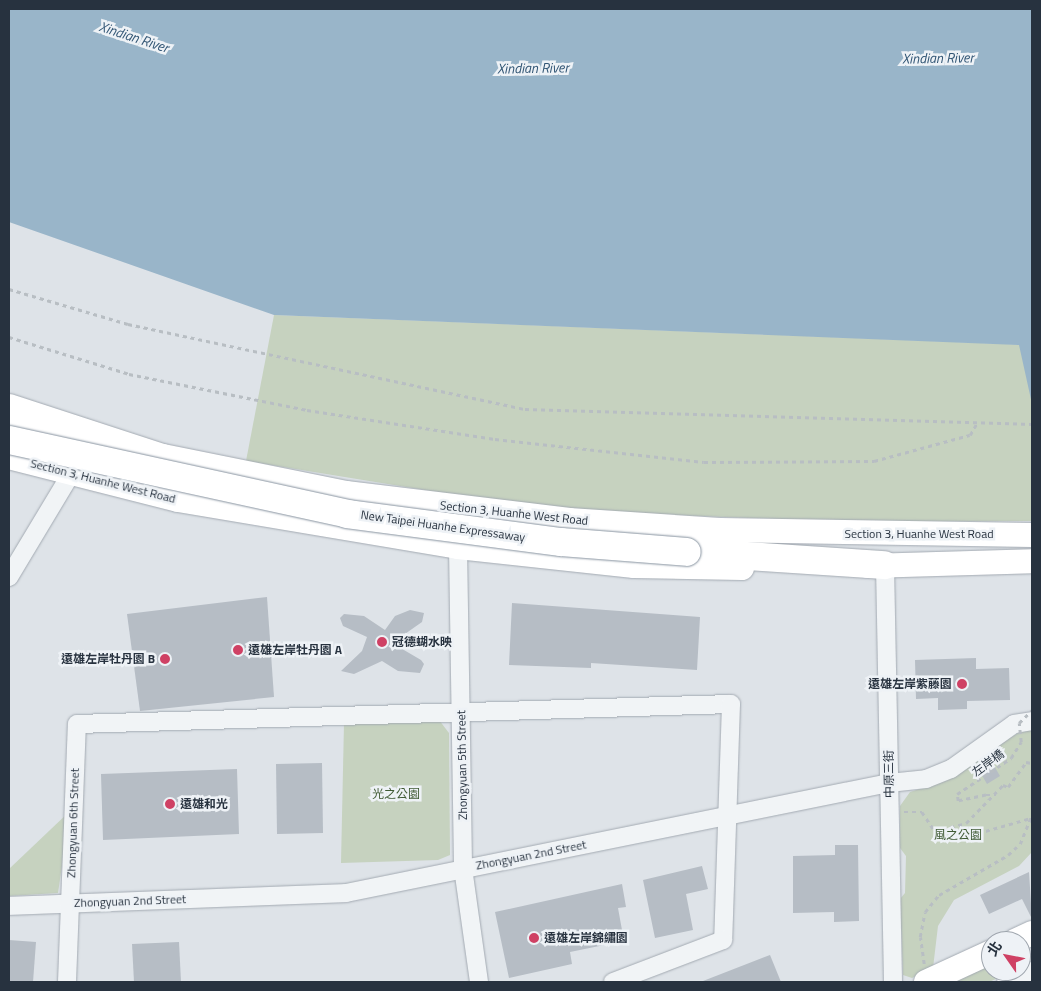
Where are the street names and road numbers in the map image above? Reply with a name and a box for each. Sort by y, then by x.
street label: Section 3, Huanhe West Road [29,456,177,506]
street label: Section 3, Huanhe West Road [439,498,589,528]
street label: New Taipei Huanhe Expressaway [360,507,526,545]
street label: Section 3, Huanhe West Road [844,527,994,541]
street label: Zhongyuan 5th Street [454,710,470,820]
street label: 左岸橋 [969,747,1007,779]
street label: 中原三街 [881,750,897,798]
street label: Zhongyuan 6th Street [64,768,82,878]
street label: Zhongyuan 2nd Street [475,837,587,873]
street label: Zhongyuan 2nd Street [74,892,186,910]

